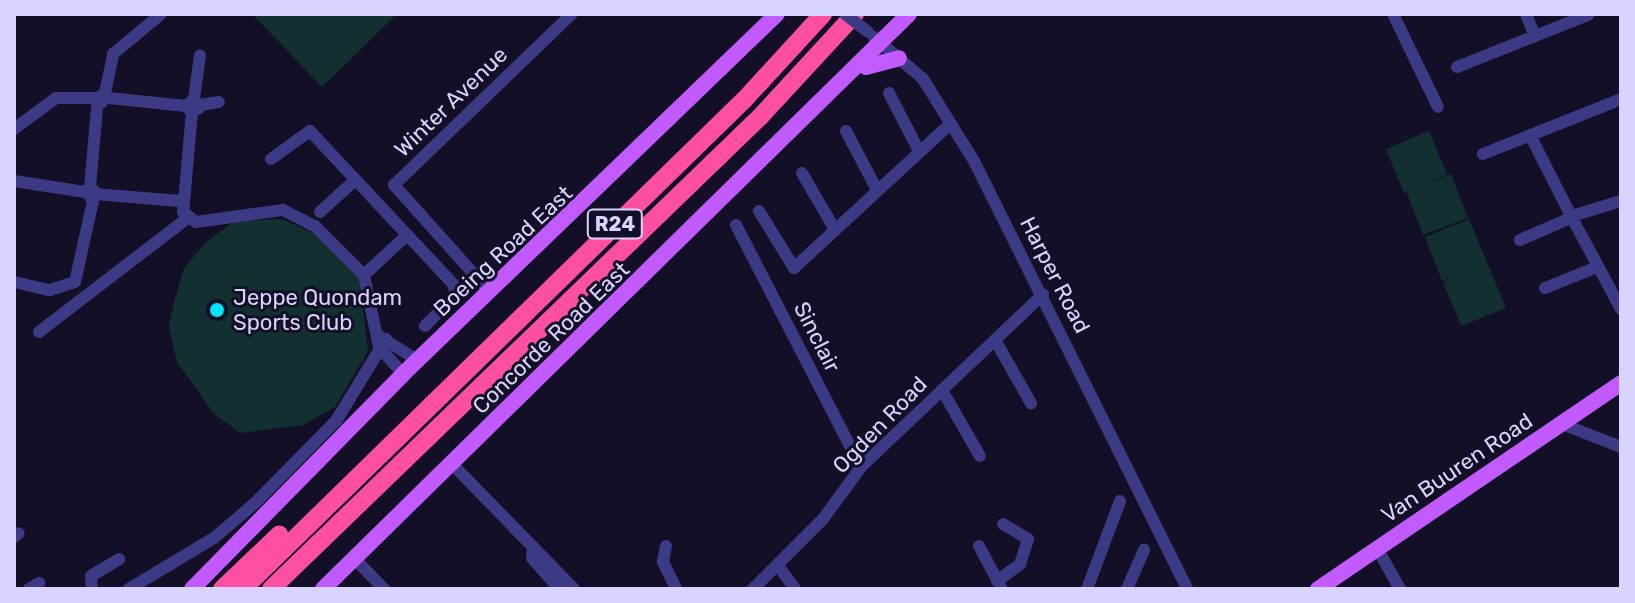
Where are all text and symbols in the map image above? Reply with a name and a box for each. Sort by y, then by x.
street label: Winter Avenue [389,41,513,163]
street label: Boeing Road East [428,180,578,322]
road number: R24 [585,208,645,240]
street label: Harper Road [1014,212,1096,338]
street label: Concorde Road East [467,257,635,419]
place label: Jeppe Quondam Sports Club [233,284,402,336]
street label: Sinclair [788,297,846,377]
marker: Jeppe Quondam Sports Club [208,301,226,319]
street label: Ogden Road [827,371,933,479]
street label: Van Buuren Road [1376,408,1538,528]

